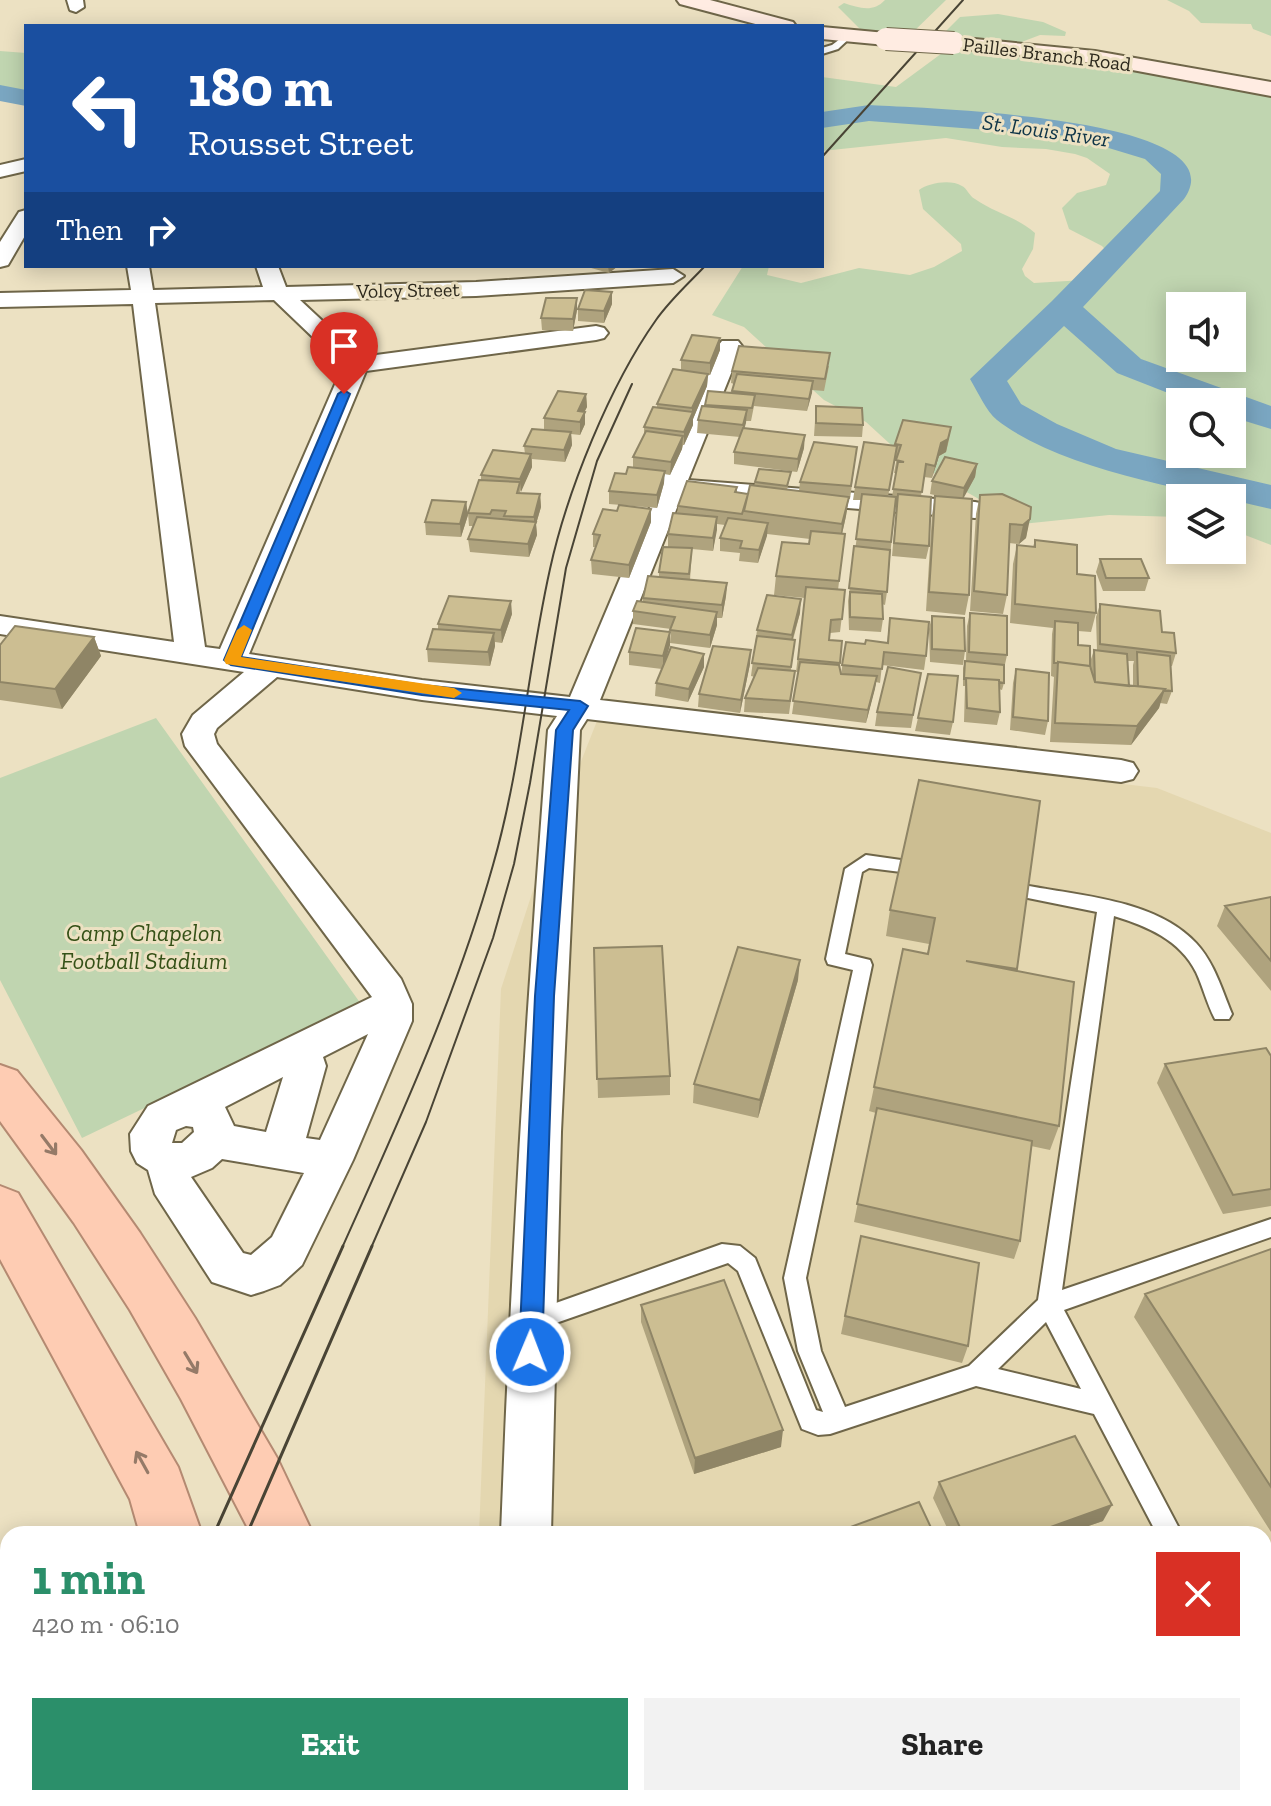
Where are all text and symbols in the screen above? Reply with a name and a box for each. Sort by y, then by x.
street label: Pailles Branch Road [961,32,1133,76]
text: 180 m [188,53,333,120]
icon: left [56,56,160,160]
water label: St. Louis River [981,108,1112,153]
text: Rousset Street [188,121,413,164]
icon: right [139,208,183,252]
text: Then [56,212,123,248]
street label: Volcy Street [355,277,460,303]
map controls [1166,292,1246,564]
button: sound [1166,292,1246,372]
pin [310,312,378,394]
icon: arrive [322,324,366,368]
button: search [1166,388,1246,468]
button: layers [1166,484,1246,564]
park label: Camp Chapelon Football Stadium [60,918,228,975]
one-way arrow [41,1134,57,1156]
position arrow [488,1310,572,1394]
one-way arrow [183,1351,199,1374]
one-way arrow [134,1451,150,1474]
text: 1 min [32,1549,145,1606]
button: close [1156,1552,1240,1636]
text: 420 m · 06:10 [32,1608,180,1640]
button: Exit [32,1698,628,1790]
button: Share [644,1698,1240,1790]

